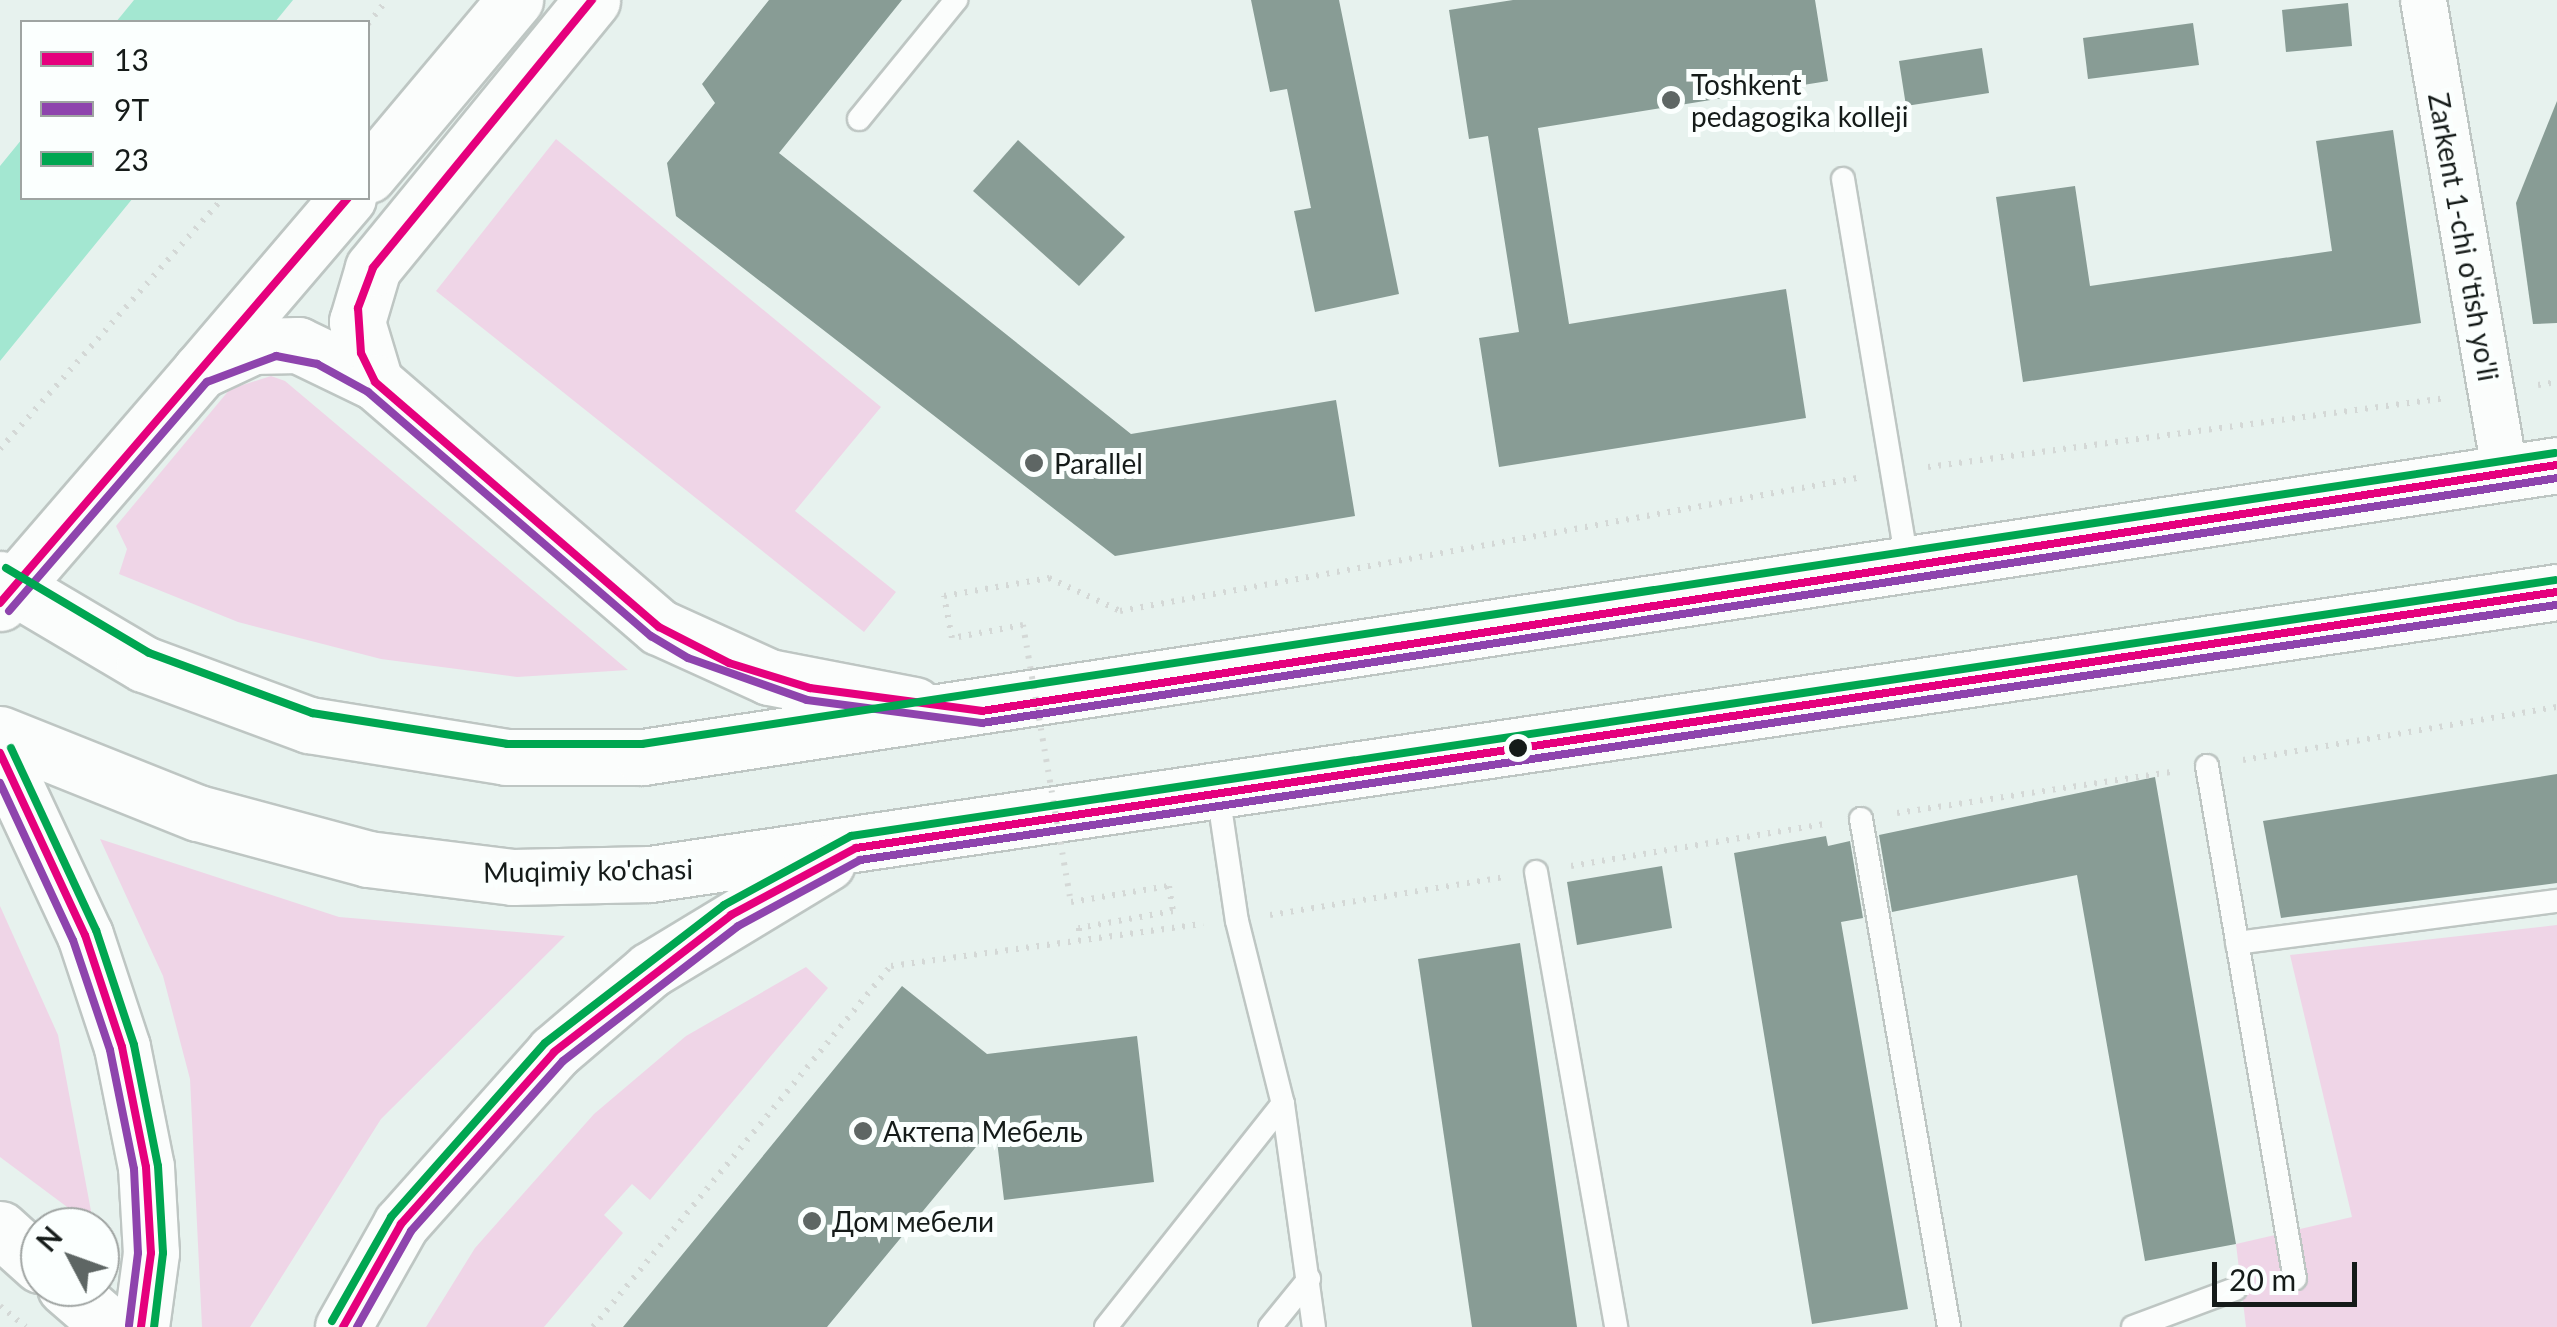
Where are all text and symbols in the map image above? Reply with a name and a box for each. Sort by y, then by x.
legend [20,20,370,200]
text: 13 [114,41,149,77]
place label: Toshkent pedagogika kolleji [1691,67,1909,133]
marker: Toshkent pedagogika kolleji [1660,89,1682,111]
street label: Zarkent 1-chi o'tish yo'li [2422,90,2506,384]
text: 9Т [114,91,149,127]
text: 23 [114,141,149,177]
place label: Parallel [1054,446,1143,480]
marker: Parallel [1023,452,1045,474]
unlabelled marker [1508,738,1528,758]
street label: Muqimiy ko'chasi [482,851,694,889]
place label: Актепа Мебель [883,1114,1083,1148]
marker: Актепа Мебель [852,1120,874,1142]
place label: Дом мебели [832,1204,994,1238]
north arrow [20,1207,120,1307]
marker: Дом мебели [801,1210,823,1232]
text: N [29,1219,69,1258]
scale bar [2217,1242,2362,1304]
text: 20 m [2229,1261,2296,1297]

